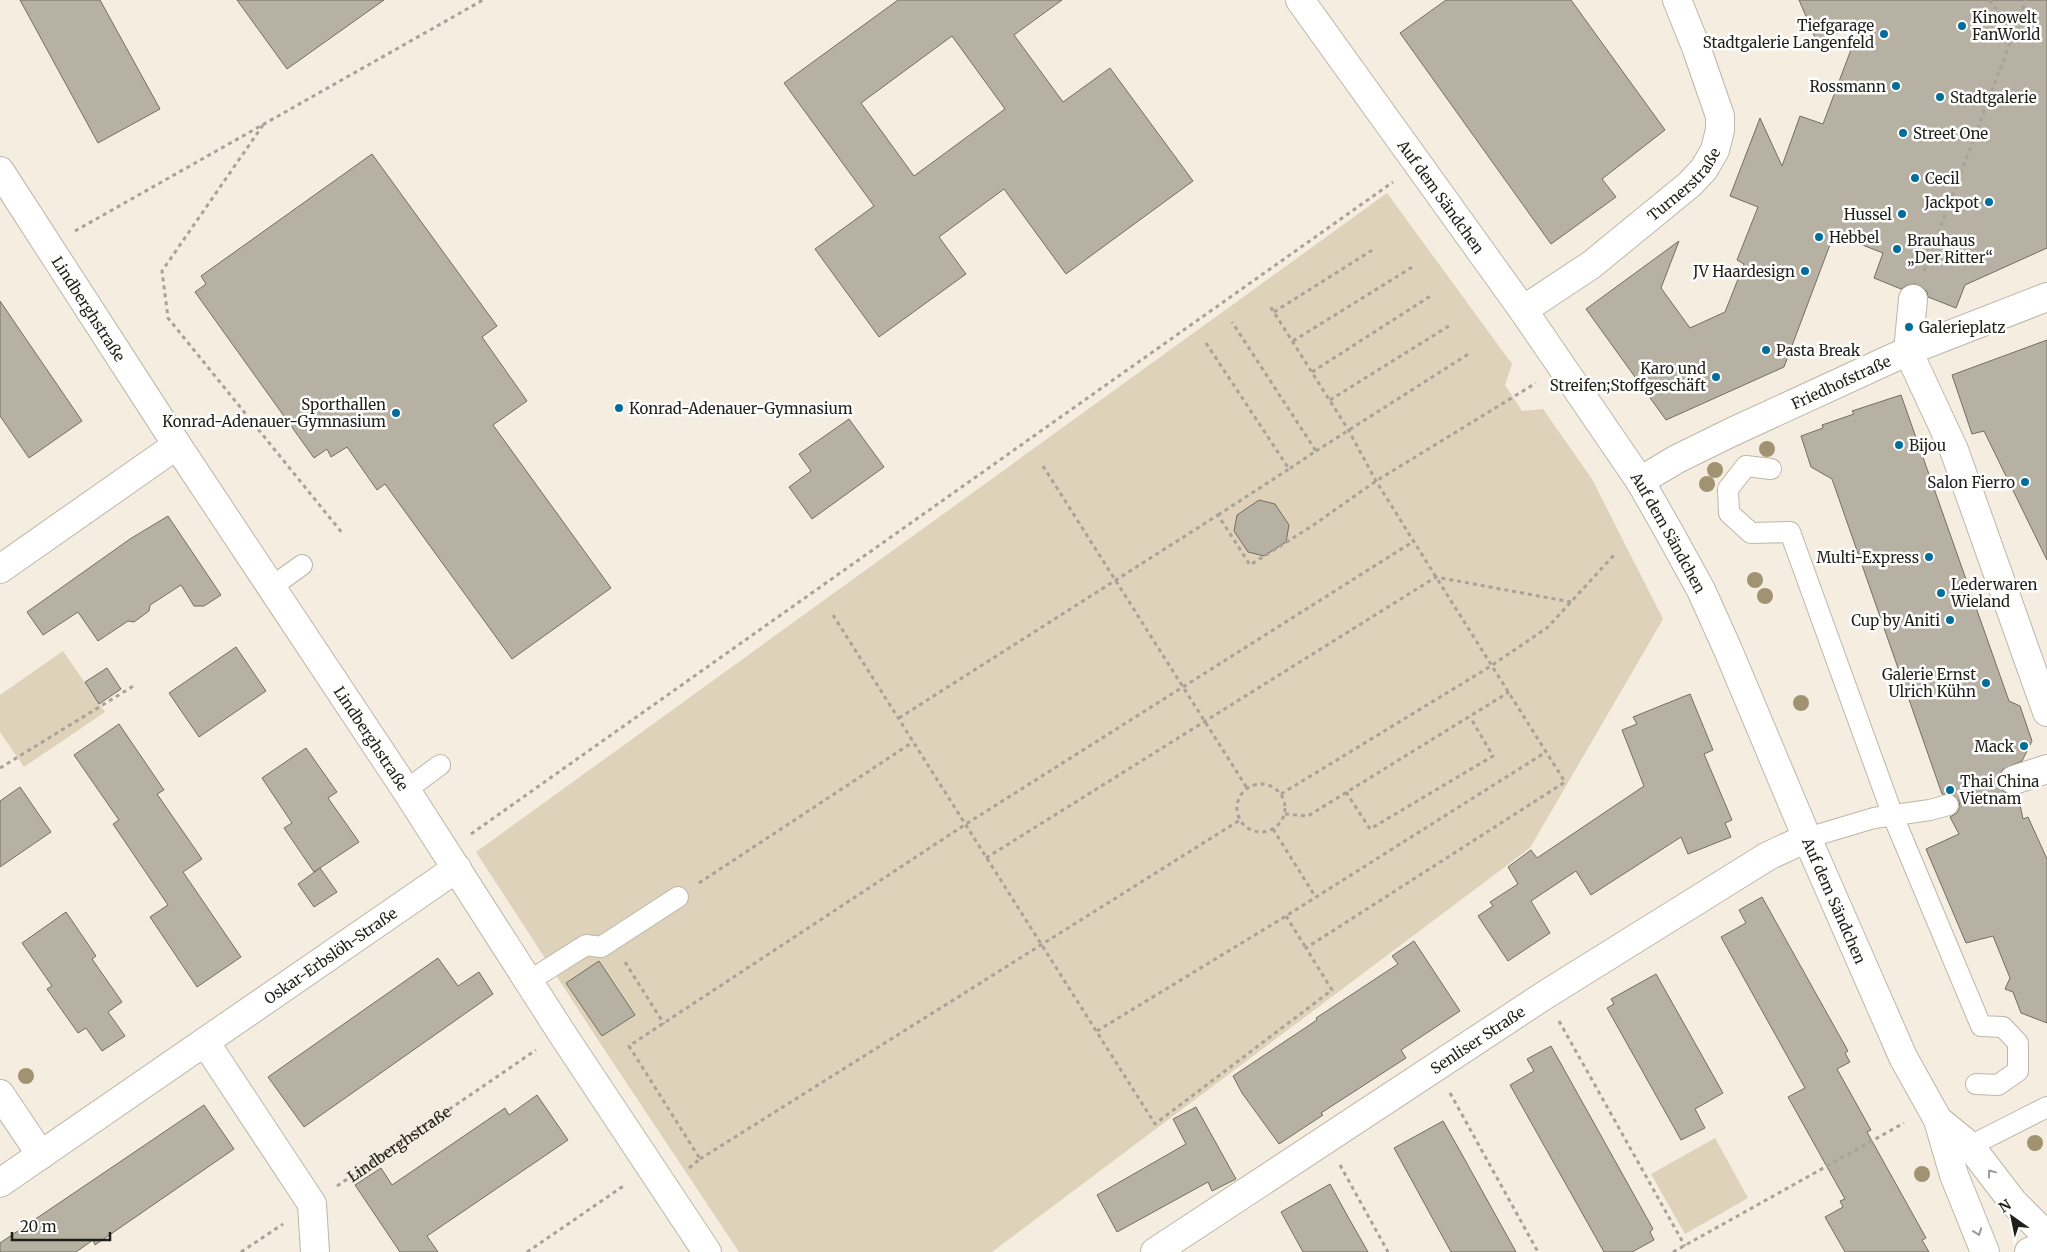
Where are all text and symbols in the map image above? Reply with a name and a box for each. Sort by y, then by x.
place label: Kinowelt FanWorld [1972,8,2040,44]
place label: Tiefgarage Stadtgalerie Langenfeld [1703,16,1874,52]
marker: Kinowelt FanWorld [1956,20,1968,32]
marker: Tiefgarage Stadtgalerie Langenfeld [1878,28,1890,40]
place label: Rossmann [1810,77,1886,96]
marker: Rossmann [1890,80,1902,92]
place label: Stadtgalerie [1950,88,2037,107]
marker: Stadtgalerie [1934,91,1946,103]
place label: Street One [1913,124,1988,143]
marker: Street One [1897,127,1909,139]
street label: Auf dem Sändchen [1393,135,1489,257]
street label: Turnerstraße [1643,144,1724,225]
place label: Cecil [1925,169,1960,188]
marker: Cecil [1909,172,1921,184]
place label: Jackpot [1924,193,1979,212]
marker: Jackpot [1983,196,1995,208]
place label: Hussel [1844,205,1892,224]
marker: Hussel [1896,208,1908,220]
place label: Hebbel [1829,228,1880,247]
marker: Hebbel [1813,231,1825,243]
place label: Brauhaus „Der Ritter“ [1907,231,1993,267]
marker: Brauhaus „Der Ritter“ [1891,243,1903,255]
street label: Lindberghstraße [48,253,130,365]
place label: JV Haardesign [1692,262,1795,281]
marker: JV Haardesign [1799,265,1811,277]
place label: Galerieplatz [1919,318,2005,337]
marker: Galerieplatz [1903,321,1915,333]
place label: Pasta Break [1776,341,1861,360]
marker: Pasta Break [1760,344,1772,356]
street label: Friedhofstraße [1788,351,1894,413]
place label: Karo und Streifen;Stoffgeschäft [1550,359,1706,395]
marker: Karo und Streifen;Stoffgeschäft [1710,371,1722,383]
place label: Sporthallen Konrad-Adenauer-Gymnasium [162,395,386,431]
place label: Konrad-Adenauer-Gymnasium [629,399,853,418]
marker: Konrad-Adenauer-Gymnasium [613,402,625,414]
marker: Sporthallen Konrad-Adenauer-Gymnasium [390,407,402,419]
place label: Bijou [1909,436,1946,455]
marker: Bijou [1893,439,1905,451]
street label: Auf dem Sändchen [1627,467,1710,596]
place label: Salon Fierro [1927,473,2015,492]
marker: Salon Fierro [2019,476,2031,488]
place label: Multi-Express [1817,548,1919,567]
marker: Multi-Express [1923,551,1935,563]
place label: Lederwaren Wieland [1950,575,2037,611]
marker: Lederwaren Wieland [1935,587,1947,599]
place label: Cup by Aniti [1851,611,1940,630]
marker: Cup by Aniti [1944,614,1956,626]
place label: Galerie Ernst Ulrich Kühn [1882,665,1976,701]
marker: Galerie Ernst Ulrich Kühn [1980,677,1992,689]
street label: Lindberghstraße [330,682,413,794]
place label: Mack [1974,737,2014,756]
marker: Mack [2018,740,2030,752]
place label: Thai China Vietnam [1959,772,2039,808]
marker: Thai China Vietnam [1944,784,1956,796]
street label: Auf dem Sändchen [1798,834,1870,967]
street label: Oskar-Erbslöh-Straße [260,903,401,1008]
street label: Senliser Straße [1426,1002,1528,1078]
street label: Lindberghstraße [343,1102,454,1186]
one-way arrow [1988,1169,1997,1179]
north arrow [1987,1192,2037,1242]
text: N [1995,1196,2014,1217]
scale bar [12,1210,110,1242]
text: 20 m [20,1217,57,1236]
one-way arrow [1972,1227,1982,1236]

